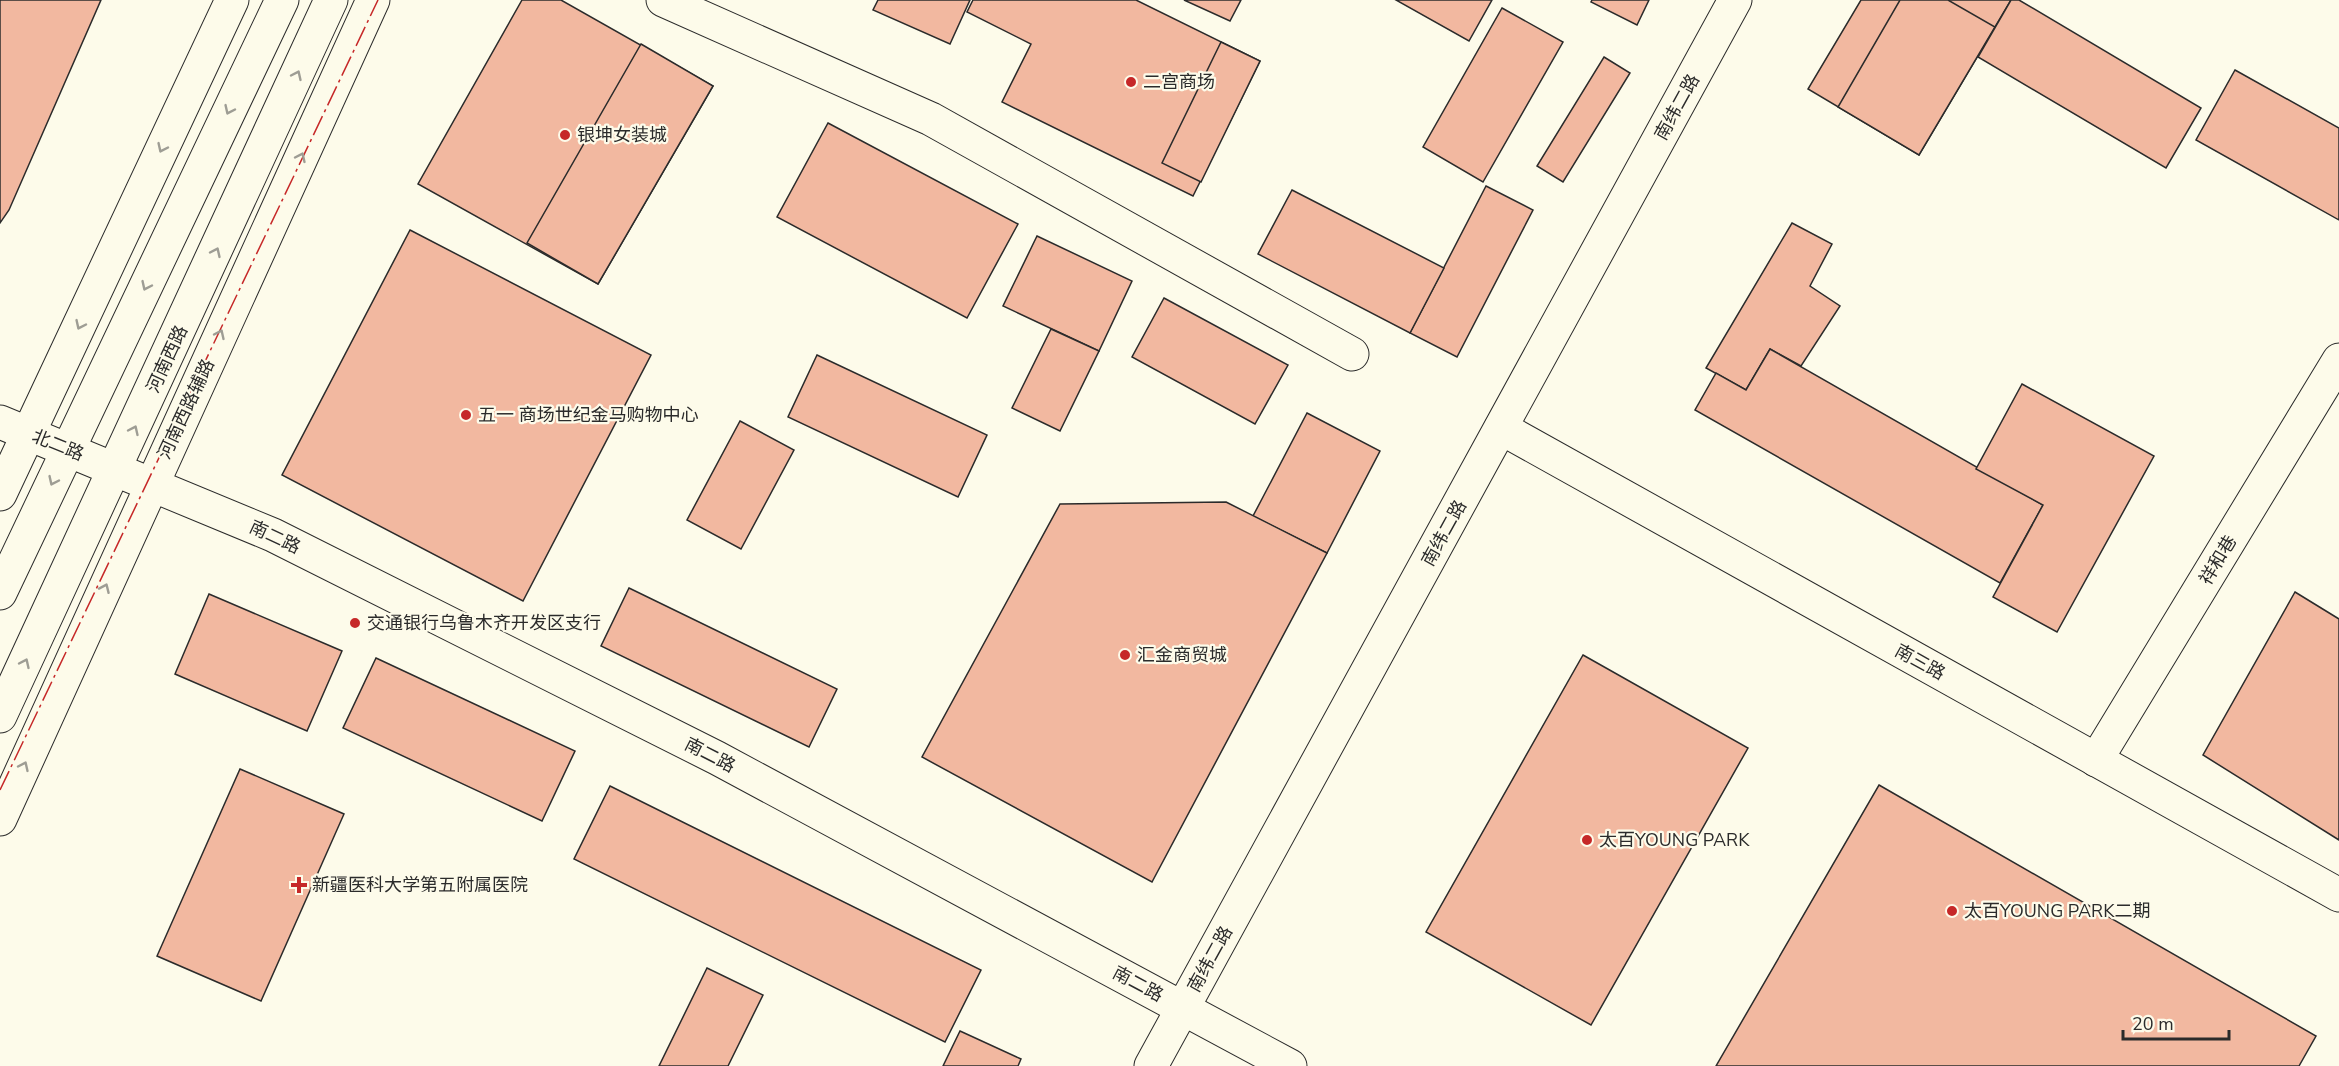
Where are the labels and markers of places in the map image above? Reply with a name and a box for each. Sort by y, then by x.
place label: 二宫商场 [1143,70,1215,94]
marker: 二宫商场 [1124,75,1138,89]
place label: 银坤女装城 [577,123,667,147]
marker: 银坤女装城 [558,128,572,142]
place label: 五一 商场世纪金马购物中心 [478,403,699,427]
marker: 五一 商场世纪金马购物中心 [459,408,473,422]
place label: 交通银行乌鲁木齐开发区支行 [367,611,601,635]
marker: 交通银行乌鲁木齐开发区支行 [348,616,362,630]
place label: 汇金商贸城 [1137,643,1227,667]
marker: 汇金商贸城 [1118,648,1132,662]
place label: 太百YOUNG PARK [1599,828,1750,852]
marker: 太百YOUNG PARK [1580,833,1594,847]
place label: 新疆医科大学第五附属医院 [312,873,528,897]
marker: 新疆医科大学第五附属医院 [290,876,308,894]
place label: 太百YOUNG PARK二期 [1964,899,2150,923]
marker: 太百YOUNG PARK二期 [1945,904,1959,918]

